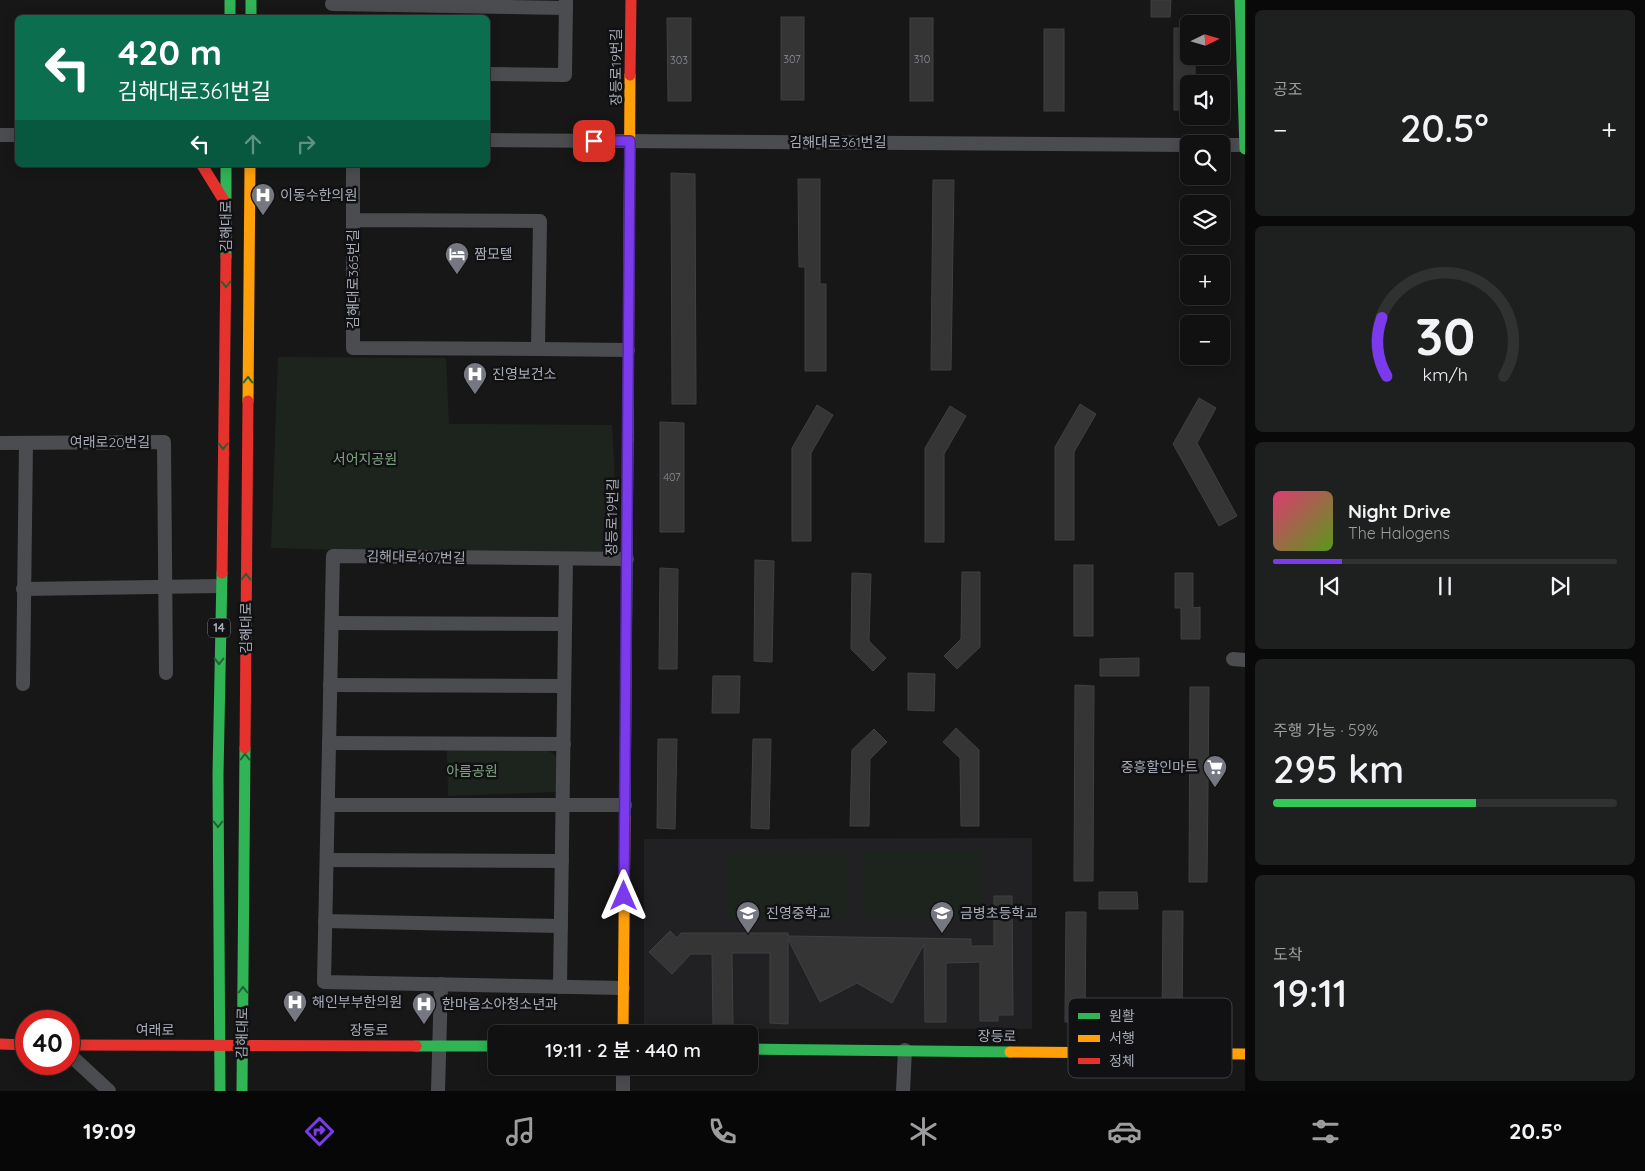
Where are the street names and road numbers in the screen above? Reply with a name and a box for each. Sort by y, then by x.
street label: 장등로19번길 [607,28,625,106]
street label: 김해대로361번길 [789,133,887,151]
street label: 김해대로 [217,200,235,252]
street label: 김해대로365번길 [344,229,362,329]
street label: 여래로20번길 [70,433,150,451]
street label: 장등로19번길 [602,478,622,556]
street label: 김해대로407번길 [366,547,466,567]
street label: 김해대로 [237,602,255,654]
road number: 14 [208,618,230,638]
street label: 김해대로 [233,1007,251,1059]
street label: 여래로 [136,1021,174,1039]
street label: 장등로 [350,1021,388,1039]
street label: 장등로 [978,1027,1017,1045]

